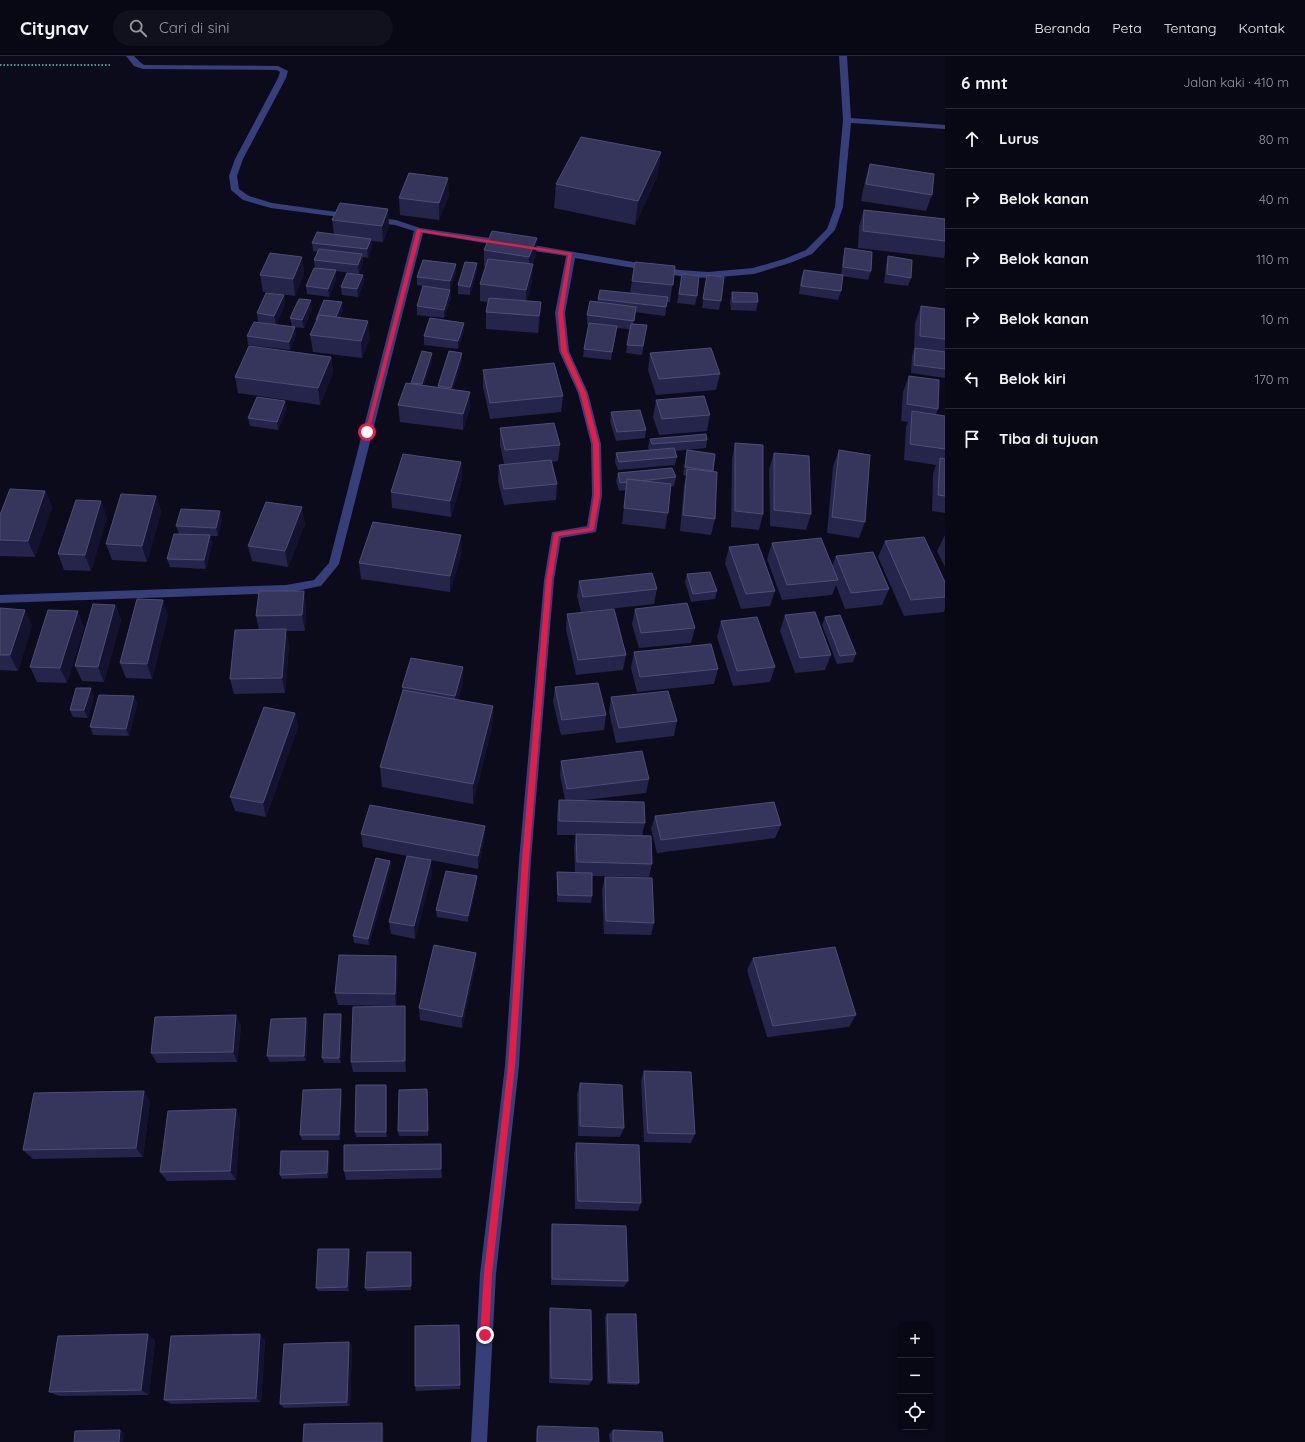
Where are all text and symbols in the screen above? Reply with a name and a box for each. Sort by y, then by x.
search box [113,10,393,46]
text: Citynav [20,16,89,40]
icon: search [127,17,149,39]
text: Cari di sini [159,18,230,37]
text: Beranda [1035,19,1090,37]
text: Peta [1112,19,1142,37]
text: Tentang [1164,19,1217,37]
text: Kontak [1239,19,1285,37]
text: 6 mnt [961,72,1008,93]
text: Jalan kaki · 410 m [1183,74,1289,90]
icon: ahead [961,128,983,150]
text: Lurus [999,129,1039,148]
text: 80 m [1259,131,1289,147]
icon: right [961,188,983,210]
text: Belok kanan [999,189,1089,208]
text: 40 m [1259,191,1289,207]
icon: right [961,248,983,270]
text: Belok kanan [999,249,1089,268]
text: 110 m [1256,251,1289,267]
icon: right [961,308,983,330]
text: Belok kanan [999,309,1089,328]
text: 10 m [1261,311,1289,327]
icon: left [961,368,983,390]
text: Belok kiri [999,369,1066,388]
text: 170 m [1254,371,1289,387]
route start [358,423,376,441]
icon: arrive [961,428,983,450]
text: Tiba di tujuan [999,429,1098,448]
map controls [897,1322,933,1430]
button: + [897,1322,933,1358]
route end [476,1326,494,1344]
button: − [897,1358,933,1394]
button: locate [897,1394,933,1430]

